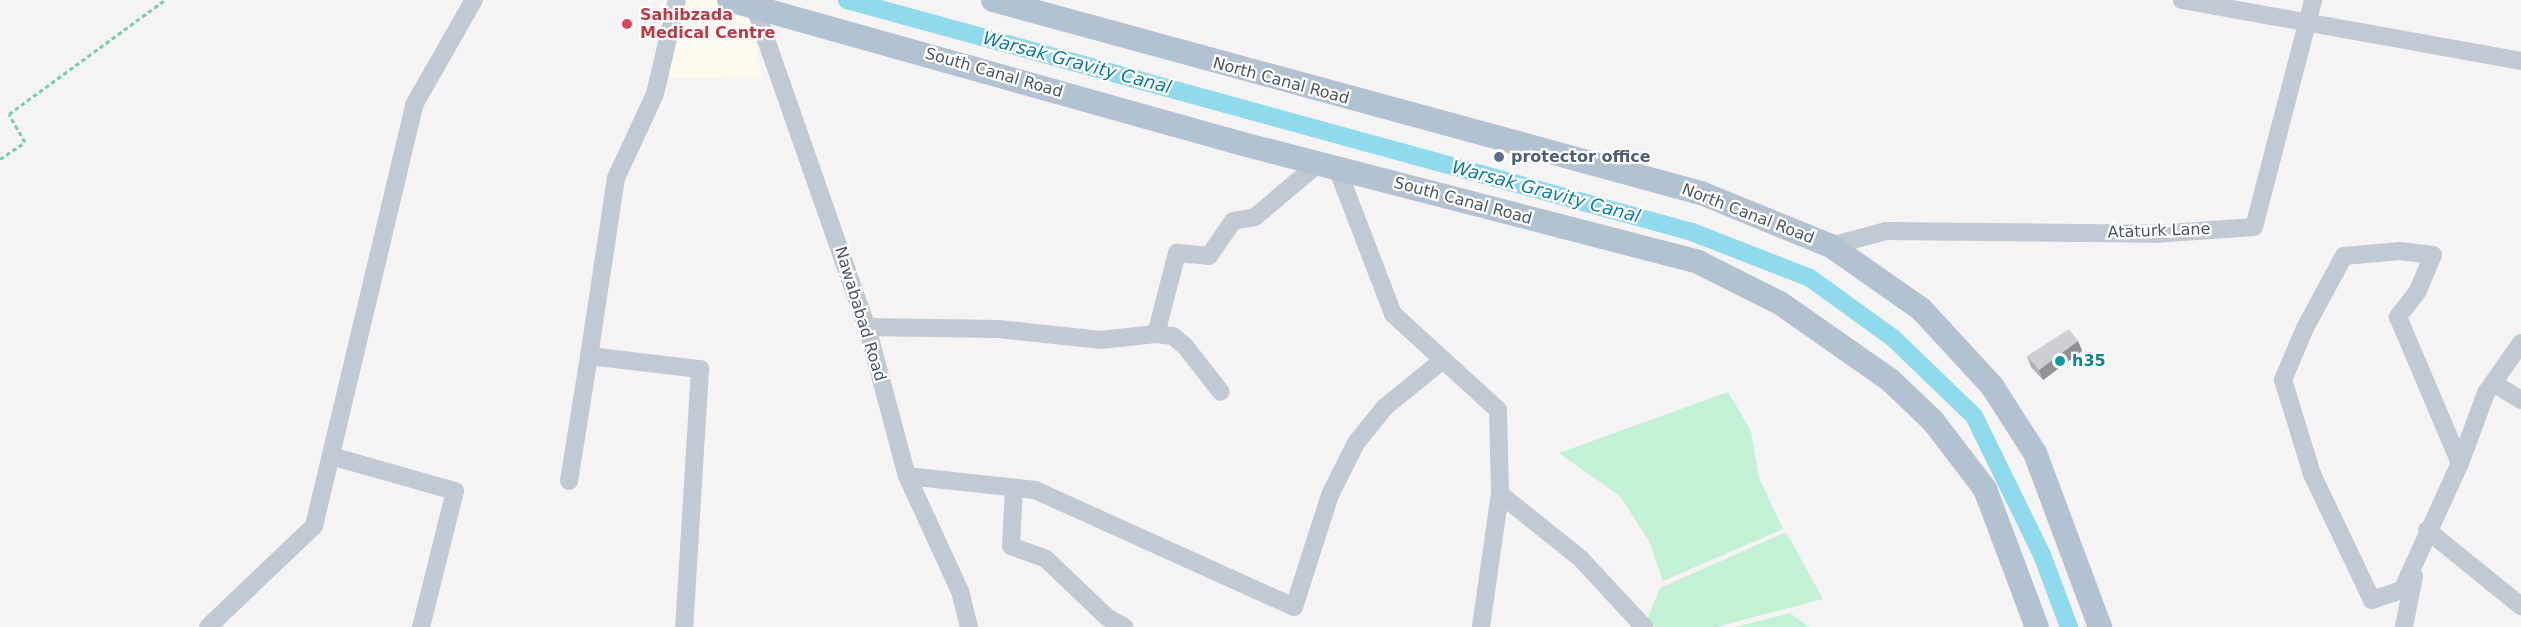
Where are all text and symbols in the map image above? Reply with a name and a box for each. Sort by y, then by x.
place label: Sahibzada Medical Centre [640,5,775,43]
marker: Sahibzada Medical Centre [618,15,636,33]
water label: Warsak Gravity Canal [980,27,1174,99]
street label: South Canal Road [923,44,1065,102]
street label: North Canal Road [1211,54,1351,108]
place label: protector office [1511,147,1651,167]
marker: protector office [1492,150,1506,164]
water label: Warsak Gravity Canal [1449,156,1643,228]
street label: South Canal Road [1392,173,1534,229]
street label: North Canal Road [1679,180,1817,248]
street label: Ataturk Lane [2107,220,2211,242]
street label: Nawababad Road [830,244,890,384]
place label: h35 [2072,351,2106,371]
marker: h35 [2053,354,2067,368]

